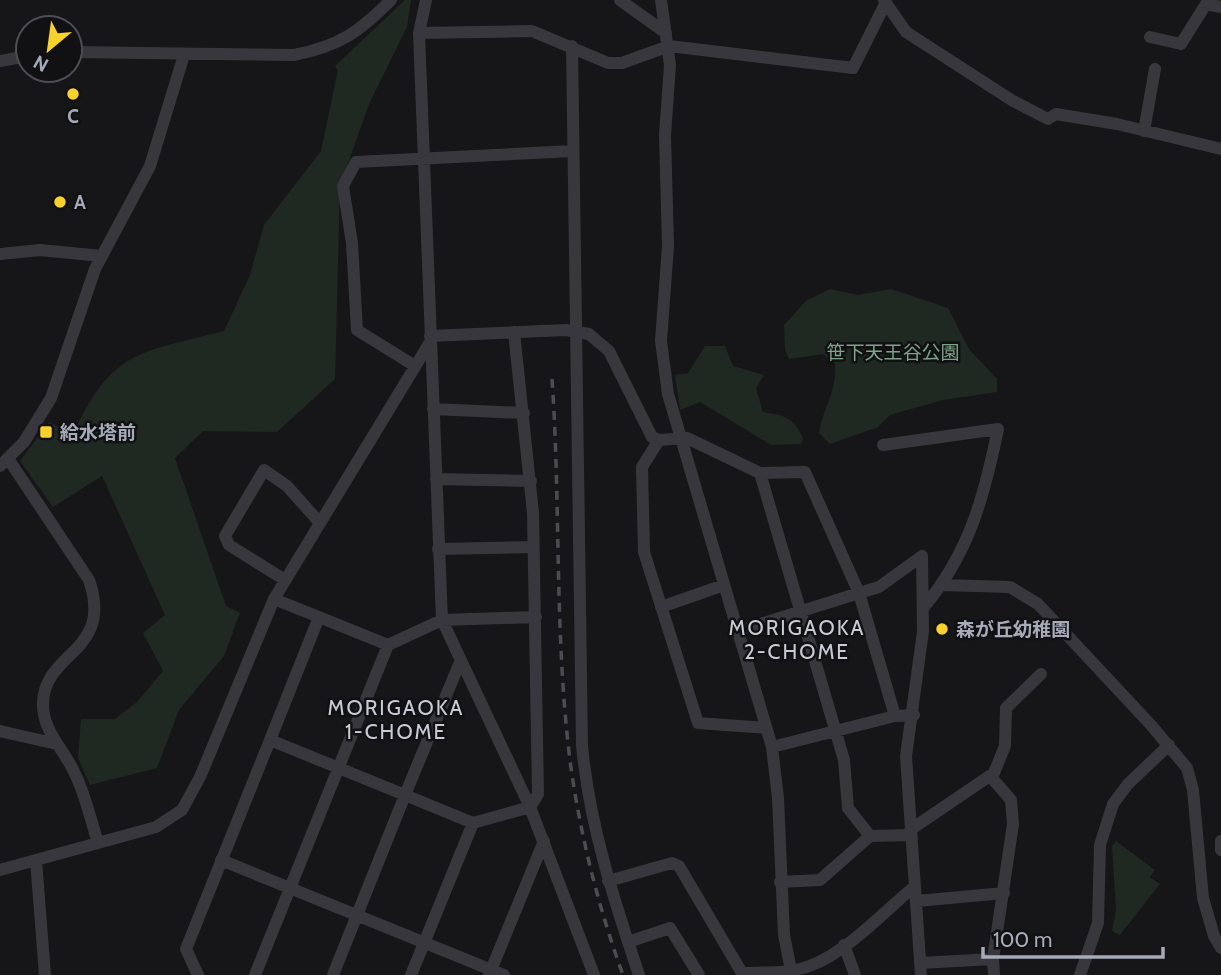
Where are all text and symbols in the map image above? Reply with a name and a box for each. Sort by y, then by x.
north arrow [14,14,84,84]
text: N [30,50,52,77]
marker: C [65,86,81,102]
place label: C [67,105,79,128]
place label: A [74,191,86,214]
marker: A [52,194,68,210]
park label: 笹下天王谷公園 [826,341,960,364]
place label: 給水塔前 [60,421,136,444]
marker: 給水塔前 [38,424,54,440]
district label: MORIGAOKA 2-CHOME [729,615,865,664]
place label: 森が丘幼稚園 [956,618,1070,641]
marker: 森が丘幼稚園 [934,621,950,637]
district label: MORIGAOKA 1-CHOME [328,695,464,744]
scale bar [983,916,1163,960]
text: 100 m [993,927,1052,952]

